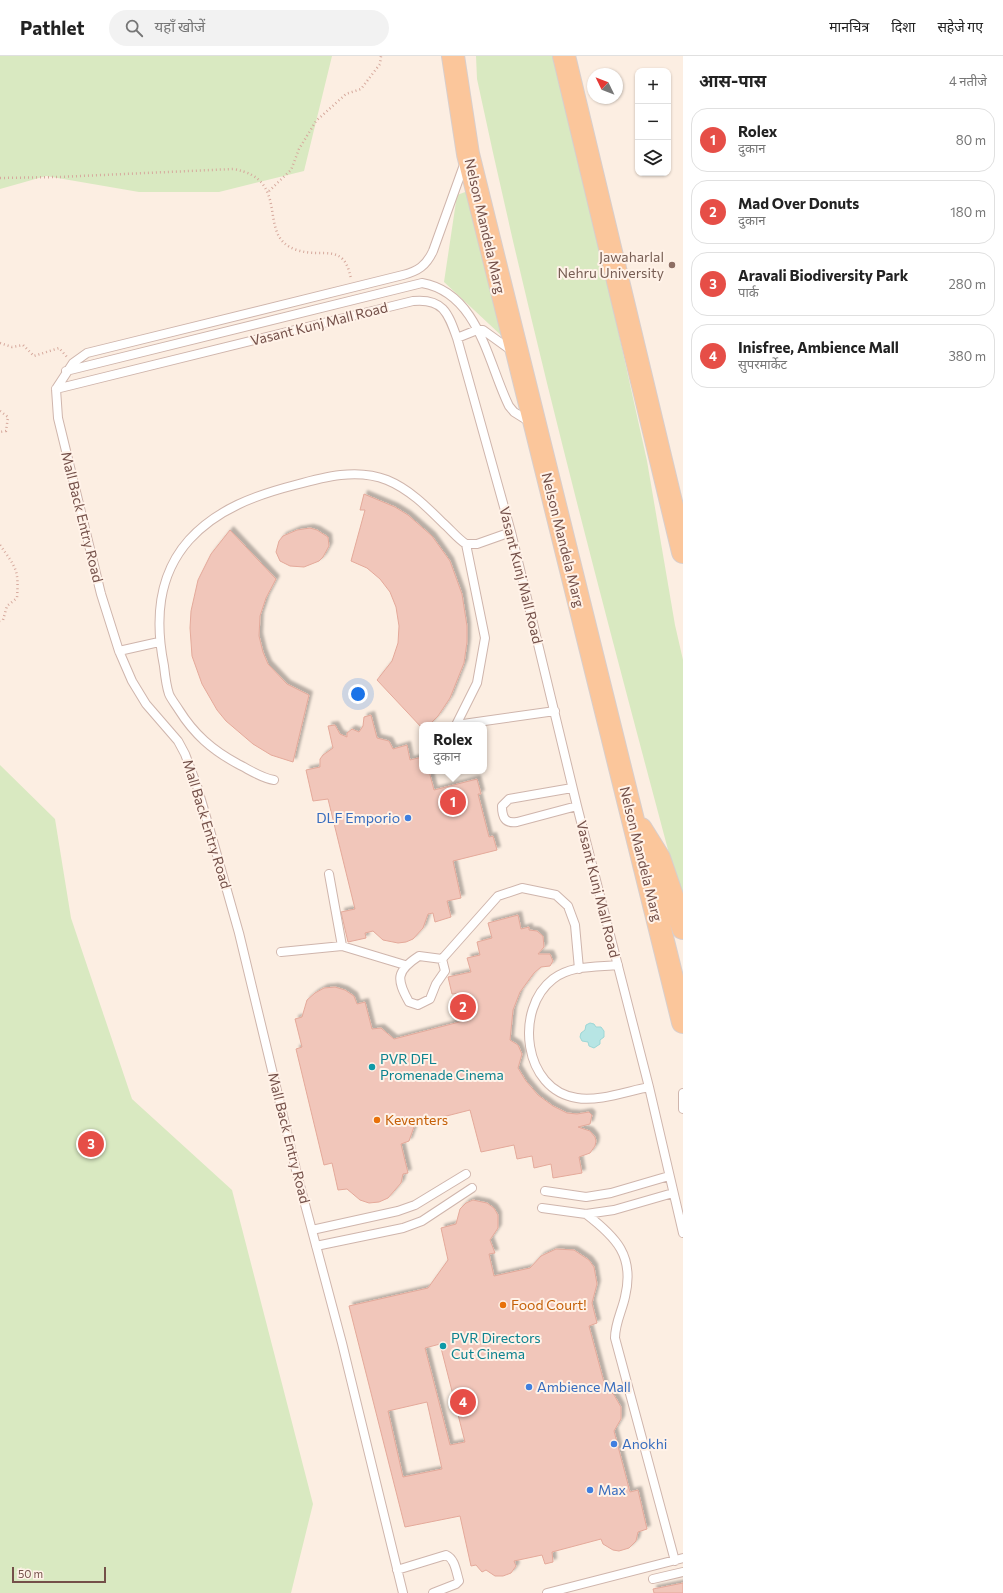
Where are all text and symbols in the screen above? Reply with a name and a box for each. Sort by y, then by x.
search box [109,10,389,46]
text: Pathlet [20,16,85,39]
icon: search [123,17,145,39]
text: यहाँ खोजें [155,17,205,35]
text: मानचित्र [829,18,869,35]
text: दिशा [891,18,915,35]
text: सहेजे गए [937,18,983,35]
north arrow [587,68,623,104]
map controls [635,68,671,176]
button: + [635,68,671,104]
text: आस-पास [699,70,766,91]
text: 4 नतीजे [949,73,987,89]
button: − [635,104,671,140]
text: Rolex [738,122,777,140]
text: 1 [710,132,716,148]
text: 80 m [956,132,986,148]
button: layers [635,140,671,176]
text: दुकान [738,140,765,156]
street label: Nelson Mandela Marg [462,157,509,296]
text: Mad Over Donuts [738,194,859,212]
text: 2 [709,204,717,220]
text: 180 m [950,204,986,220]
text: दुकान [738,212,765,228]
place label: Jawaharlal Nehru University [557,248,664,281]
marker: Jawaharlal Nehru University [667,260,677,270]
text: Aravali Biodiversity Park [738,266,908,284]
text: 3 [709,276,717,292]
text: 280 m [949,276,986,292]
text: पार्क [738,284,759,300]
street label: Vasant Kunj Mall Road [249,298,389,349]
text: Inisfree, Ambience Mall [738,338,899,356]
text: 4 [709,348,717,364]
text: 380 m [948,348,986,364]
text: सुपरमार्केट [738,356,787,372]
street label: Mall Back Entry Road [58,450,107,584]
street label: Nelson Mandela Marg [539,471,589,609]
street label: Vasant Kunj Mall Road [496,505,547,645]
your location [348,684,368,704]
popup [419,722,487,774]
text: Rolex [433,730,473,748]
text: दुकान [433,748,461,764]
street label: Mall Back Entry Road [180,757,235,891]
street label: Nelson Mandela Marg [617,785,667,923]
pin: 1 [440,787,466,817]
place label: DLF Emporio [316,809,400,826]
marker: DLF Emporio [403,813,413,823]
street label: Vasant Kunj Mall Road [573,819,624,959]
pin: 2 [450,992,476,1022]
place label: PVR DFL Promenade Cinema [380,1050,504,1083]
marker: PVR DFL Promenade Cinema [367,1062,377,1072]
street label: Mall Back Entry Road [265,1071,314,1205]
place label: Keventers [385,1111,448,1128]
marker: Keventers [372,1115,382,1125]
pin: 3 [78,1129,104,1159]
place label: Food Court! [511,1296,587,1313]
marker: Food Court! [498,1300,508,1310]
place label: PVR Directors Cut Cinema [451,1329,541,1362]
marker: PVR Directors Cut Cinema [438,1341,448,1351]
place label: Ambience Mall [537,1378,631,1395]
marker: Ambience Mall [524,1382,534,1392]
pin: 4 [450,1387,476,1417]
place label: Anokhi [622,1435,667,1452]
marker: Anokhi [609,1439,619,1449]
place label: Max [598,1481,627,1498]
marker: Max [585,1485,595,1495]
scale bar [12,1565,106,1584]
text: 50 m [18,1567,43,1580]

